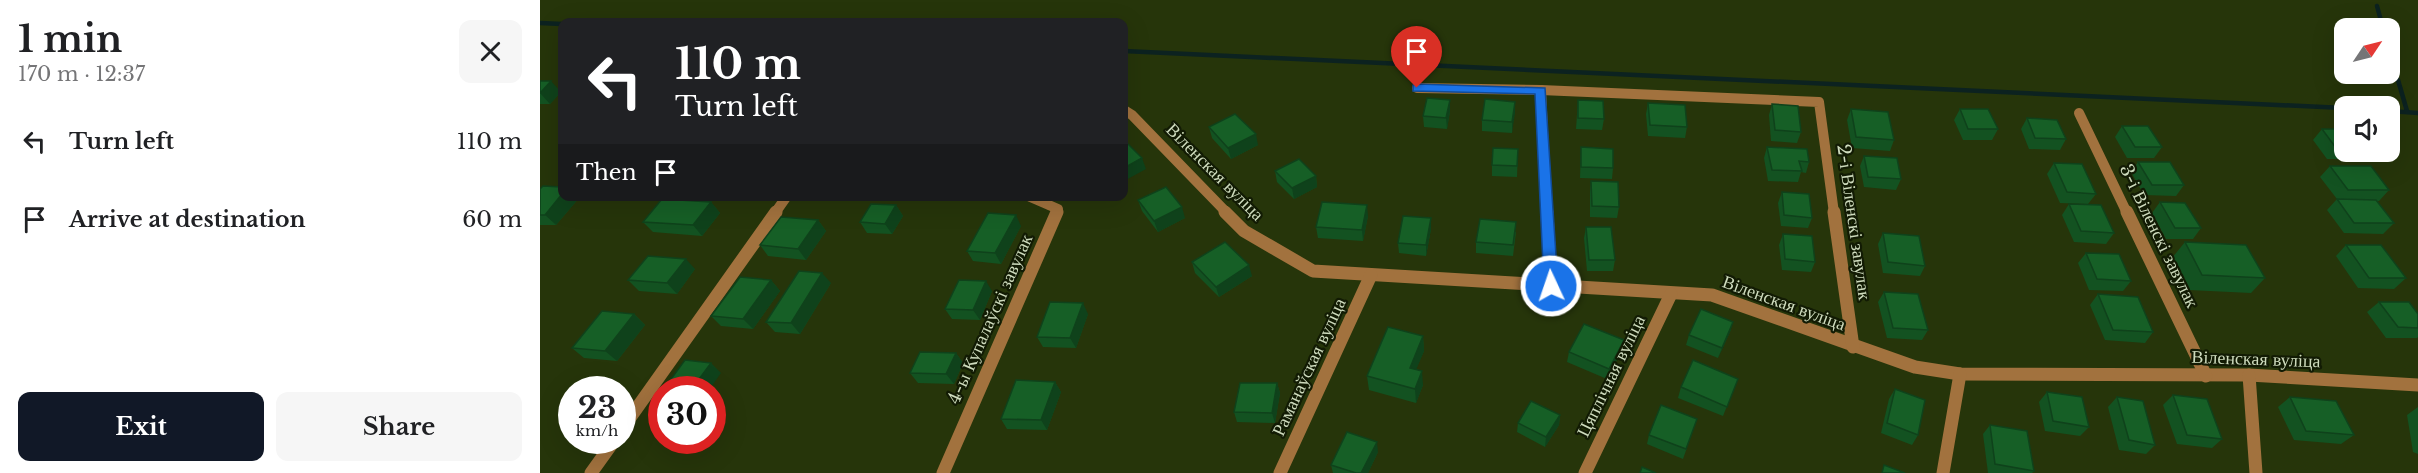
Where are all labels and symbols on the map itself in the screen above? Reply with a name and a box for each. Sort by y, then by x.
north arrow [2334,18,2400,84]
pin [1391,26,1442,88]
street label: Віленская вуліца [1162,119,1268,225]
street label: 2-і Віленскі завулак [1832,143,1876,302]
street label: 3-і Віленскі завулак [2115,161,2203,312]
street label: 4-ы Купалаўскі завулак [943,231,1037,407]
position arrow [1519,254,1583,318]
street label: Віленская вуліца [1720,271,1848,335]
street label: Раманаўская вуліца [1267,295,1351,439]
street label: Цяплічная вуліца [1572,312,1650,440]
street label: Віленская вуліца [2191,346,2321,372]
speed limit sign: 30 [648,376,726,454]

